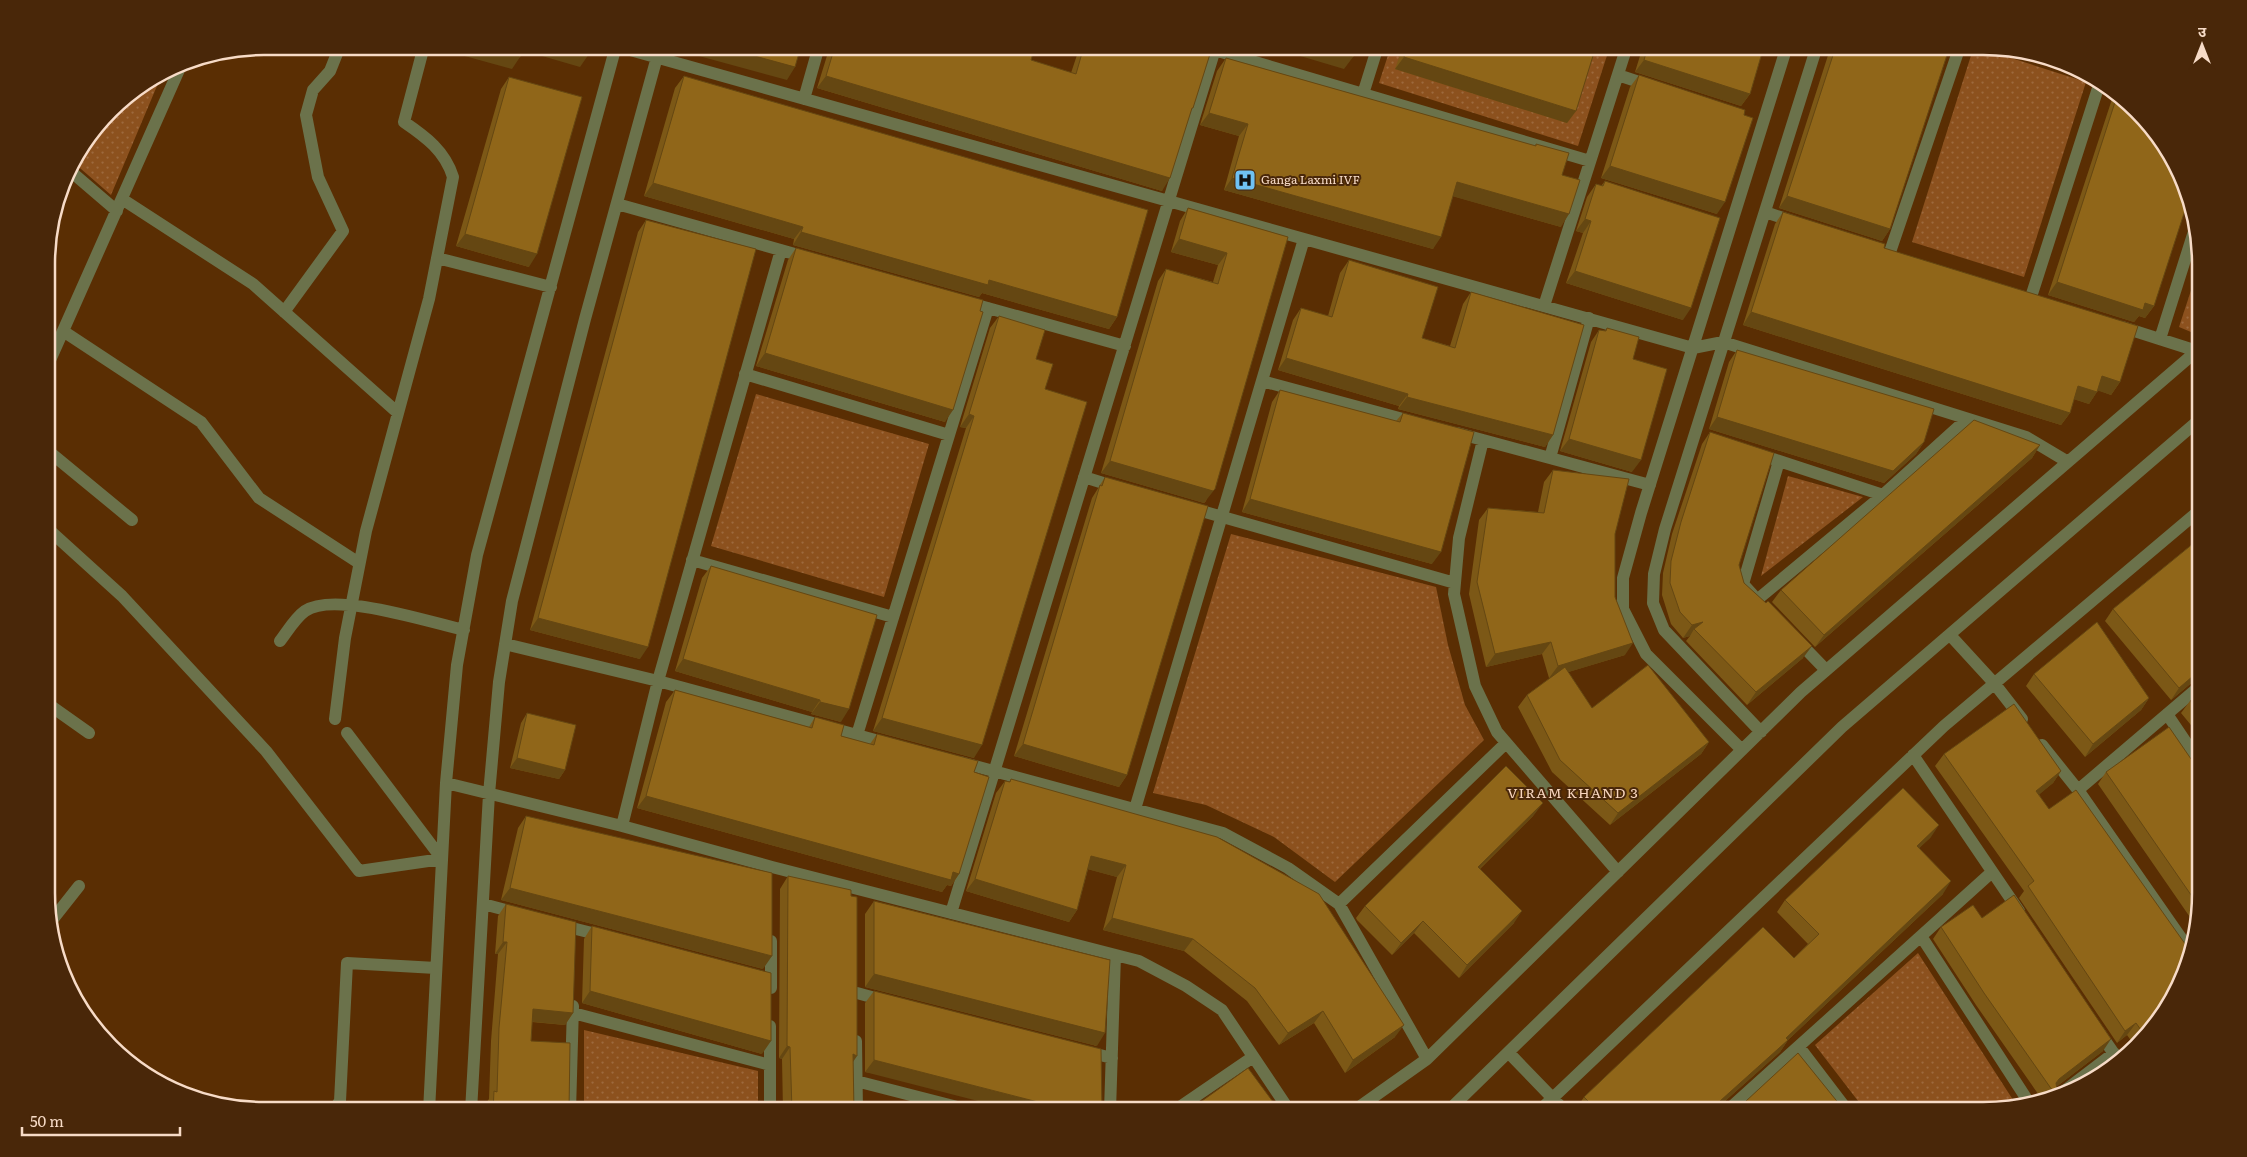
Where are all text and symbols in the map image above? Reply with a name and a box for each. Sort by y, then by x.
north arrow [2177,20,2227,70]
text: उ [2198,21,2207,41]
hospital icon: Ganga Laxmi IVF [1233,168,1257,192]
place label: Ganga Laxmi IVF [1261,170,1360,188]
district label: VIRAM KHAND 3 [1507,782,1639,802]
scale bar [22,1104,180,1136]
text: 50 m [30,1109,64,1132]

